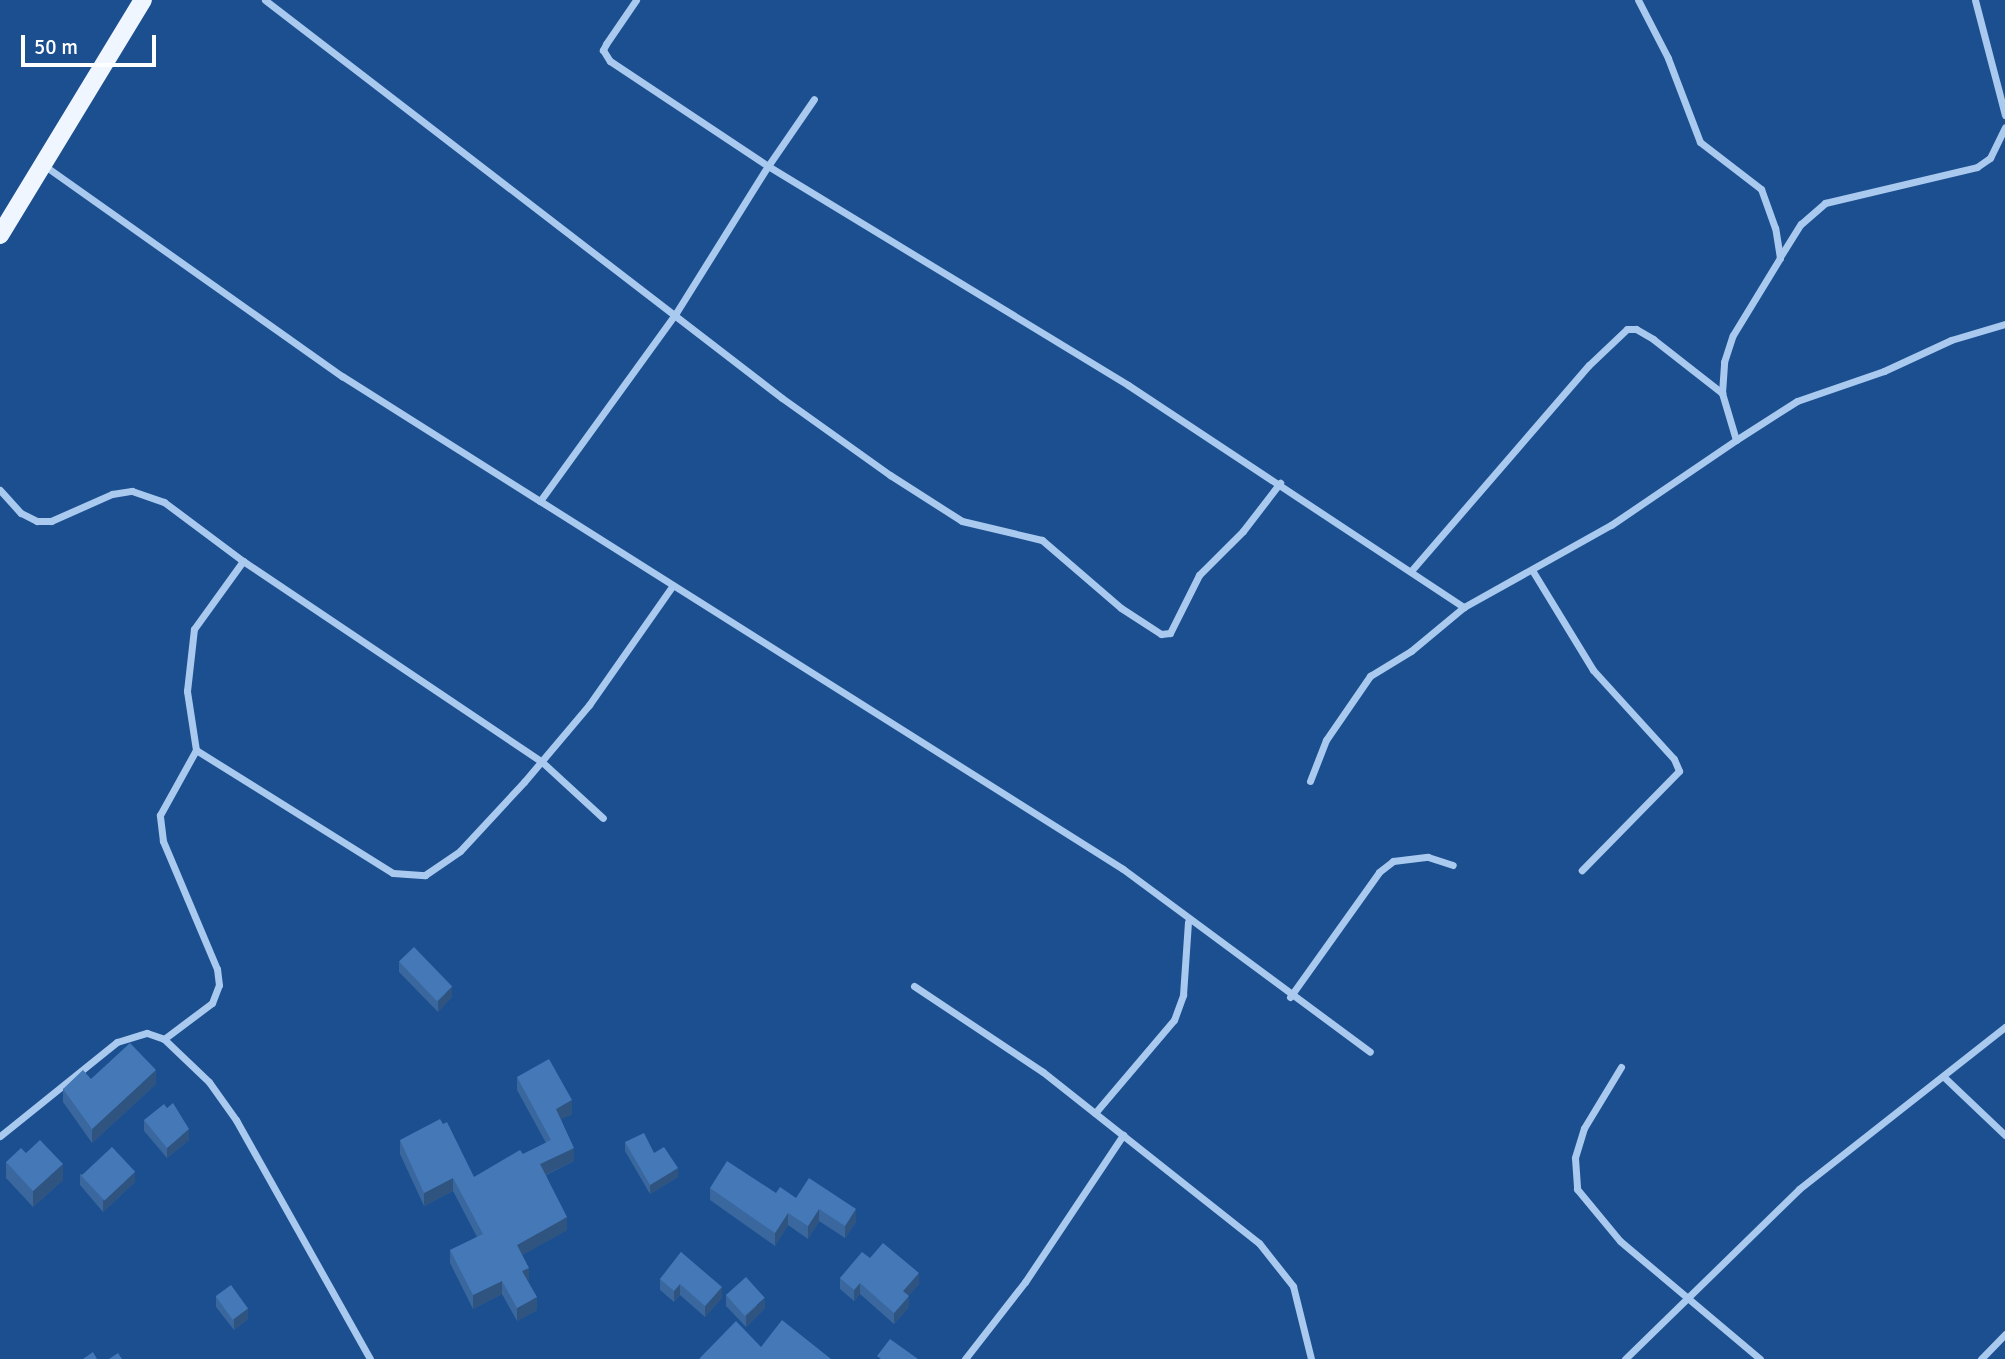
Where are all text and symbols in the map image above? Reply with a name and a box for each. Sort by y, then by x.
scale bar [24,21,159,65]
text: 50 m [34,34,78,60]

